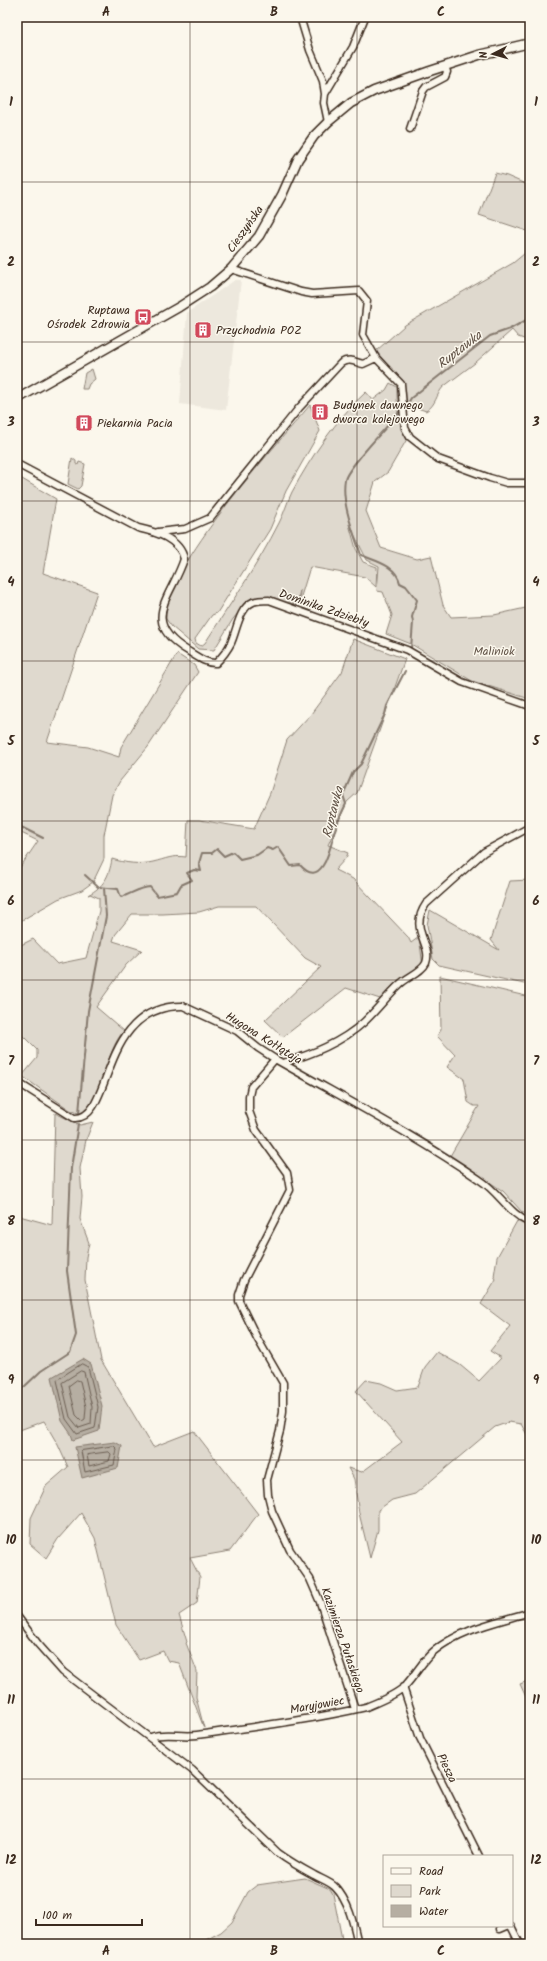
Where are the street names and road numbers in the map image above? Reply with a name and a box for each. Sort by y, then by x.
street label: Cieszyńska [222,201,269,257]
street label: Dominika Zdziebły [276,584,372,633]
street label: Hugona Kołłątaja [222,1007,306,1070]
street label: Kazimierza Pułaskiego [316,1585,370,1696]
street label: Maryjowiec [288,1691,346,1720]
street label: Piesza [431,1750,462,1787]

